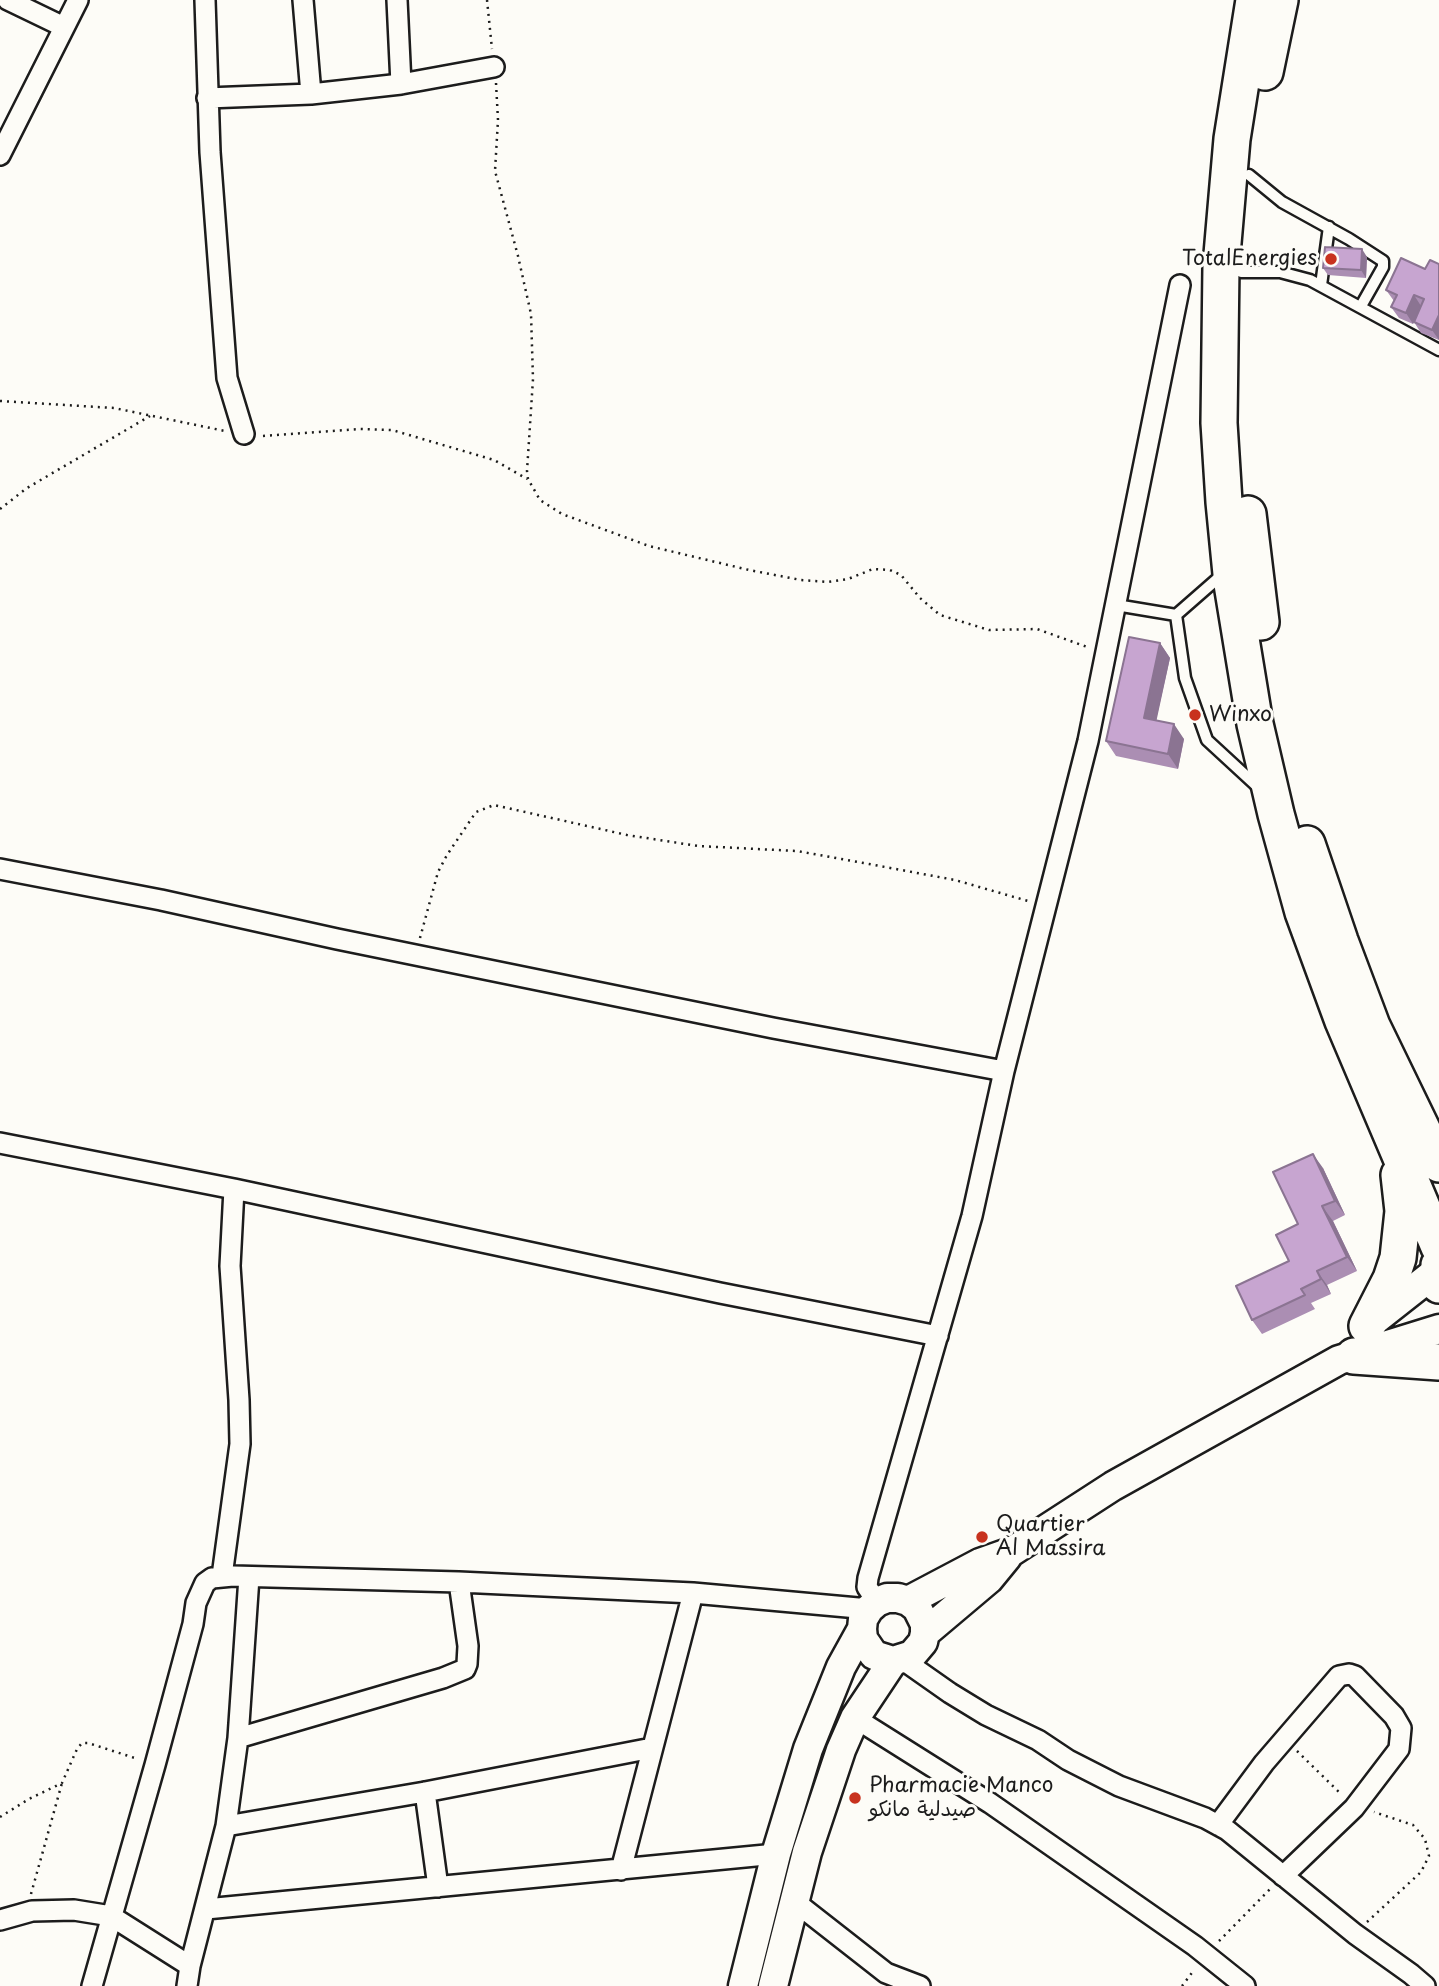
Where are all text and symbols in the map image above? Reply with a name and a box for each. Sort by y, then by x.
place label: TotalEnergies [1182,246,1317,272]
marker: TotalEnergies [1323,251,1339,267]
place label: Winxo [1209,702,1272,728]
marker: Winxo [1187,707,1203,723]
place label: Quartier Al Massira [996,1512,1105,1562]
marker: Quartier Al Massira [974,1529,990,1545]
place label: Pharmacie Manco صيدلية مانكو [869,1773,1053,1823]
marker: Pharmacie Manco صيدلية مانكو [847,1790,863,1806]

